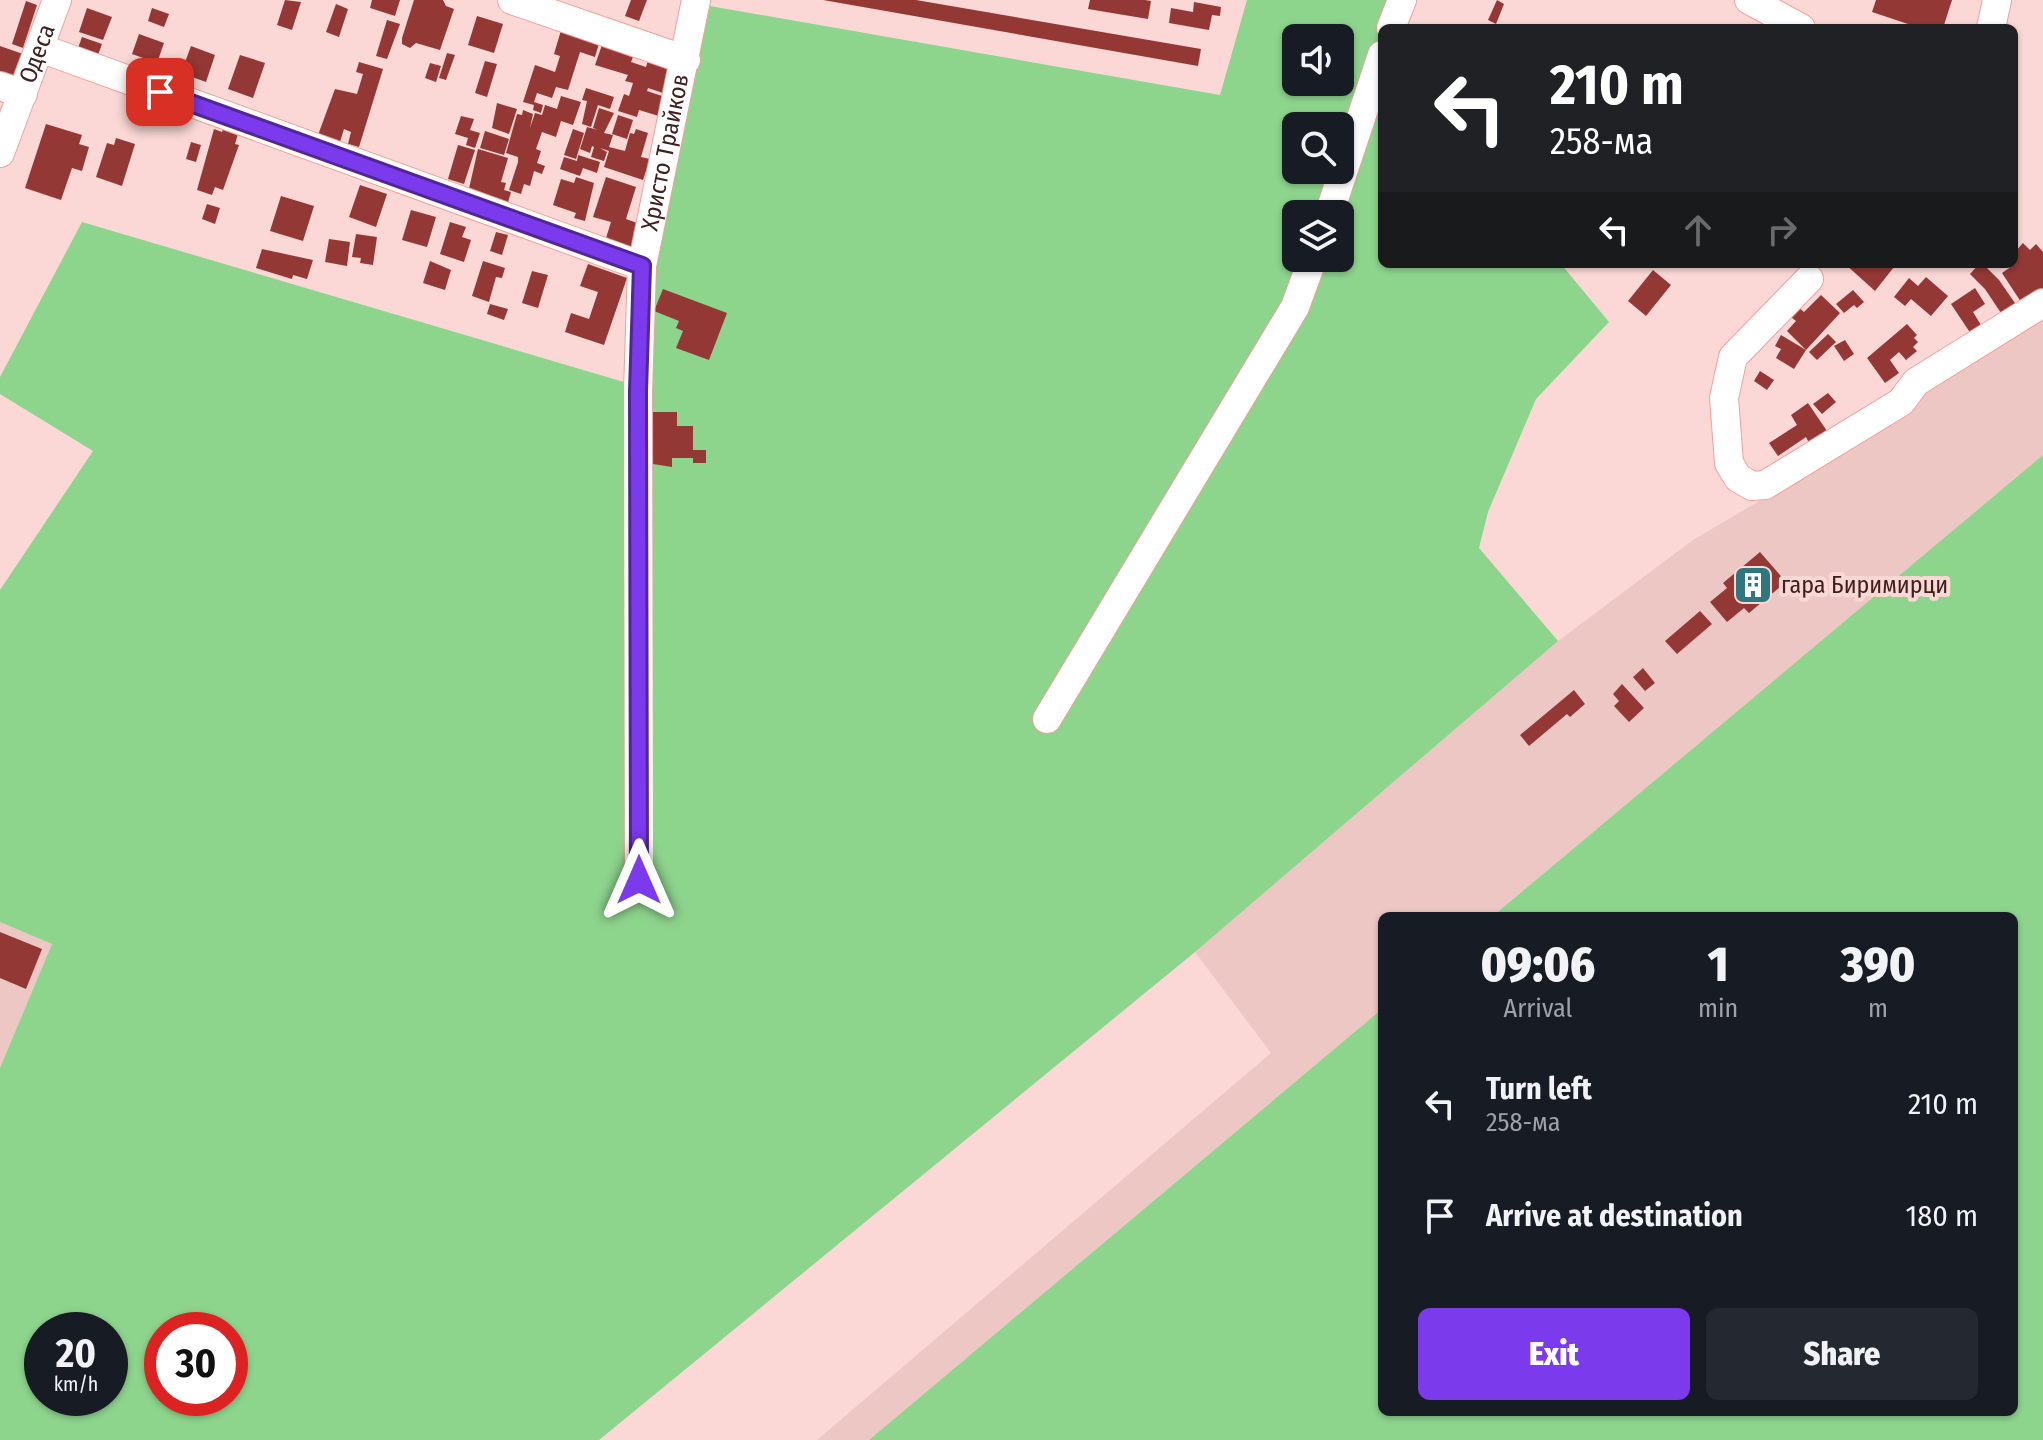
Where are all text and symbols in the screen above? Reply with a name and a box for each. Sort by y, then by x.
street label: Одеса [13,20,61,87]
map controls [1282,24,1354,272]
button: sound [1282,24,1354,96]
text: 210 m [1550,52,1684,119]
icon: left [1418,56,1522,160]
pin [126,58,194,126]
icon: arrive [138,70,182,114]
street label: Христо Трайков [636,72,695,233]
button: search [1282,112,1354,184]
text: 258-ма [1550,120,1653,164]
button: layers [1282,200,1354,272]
icon: left [1592,208,1636,252]
icon: ahead [1676,208,1720,252]
icon: right [1760,208,1804,252]
building icon: гара Биримирци [1732,564,1774,606]
place label: гара Биримирци [1781,571,1948,599]
position arrow [597,838,681,922]
text: 09:06 [1481,936,1595,994]
text: 1 [1708,936,1729,994]
text: 390 [1841,936,1915,994]
text: Arrival [1504,993,1572,1024]
text: min [1698,993,1738,1024]
text: m [1868,993,1888,1024]
text: Turn left [1486,1071,1592,1107]
icon: left [1418,1082,1462,1126]
text: 210 m [1908,1086,1978,1122]
text: 258-ма [1486,1107,1561,1138]
icon: arrive [1418,1194,1462,1238]
text: Arrive at destination [1486,1198,1743,1234]
text: 180 m [1906,1198,1978,1234]
button: Exit [1418,1308,1690,1400]
button: Share [1706,1308,1978,1400]
speed limit sign: 30 [144,1312,248,1416]
text: 20 [56,1330,96,1378]
text: km/h [54,1372,98,1396]

